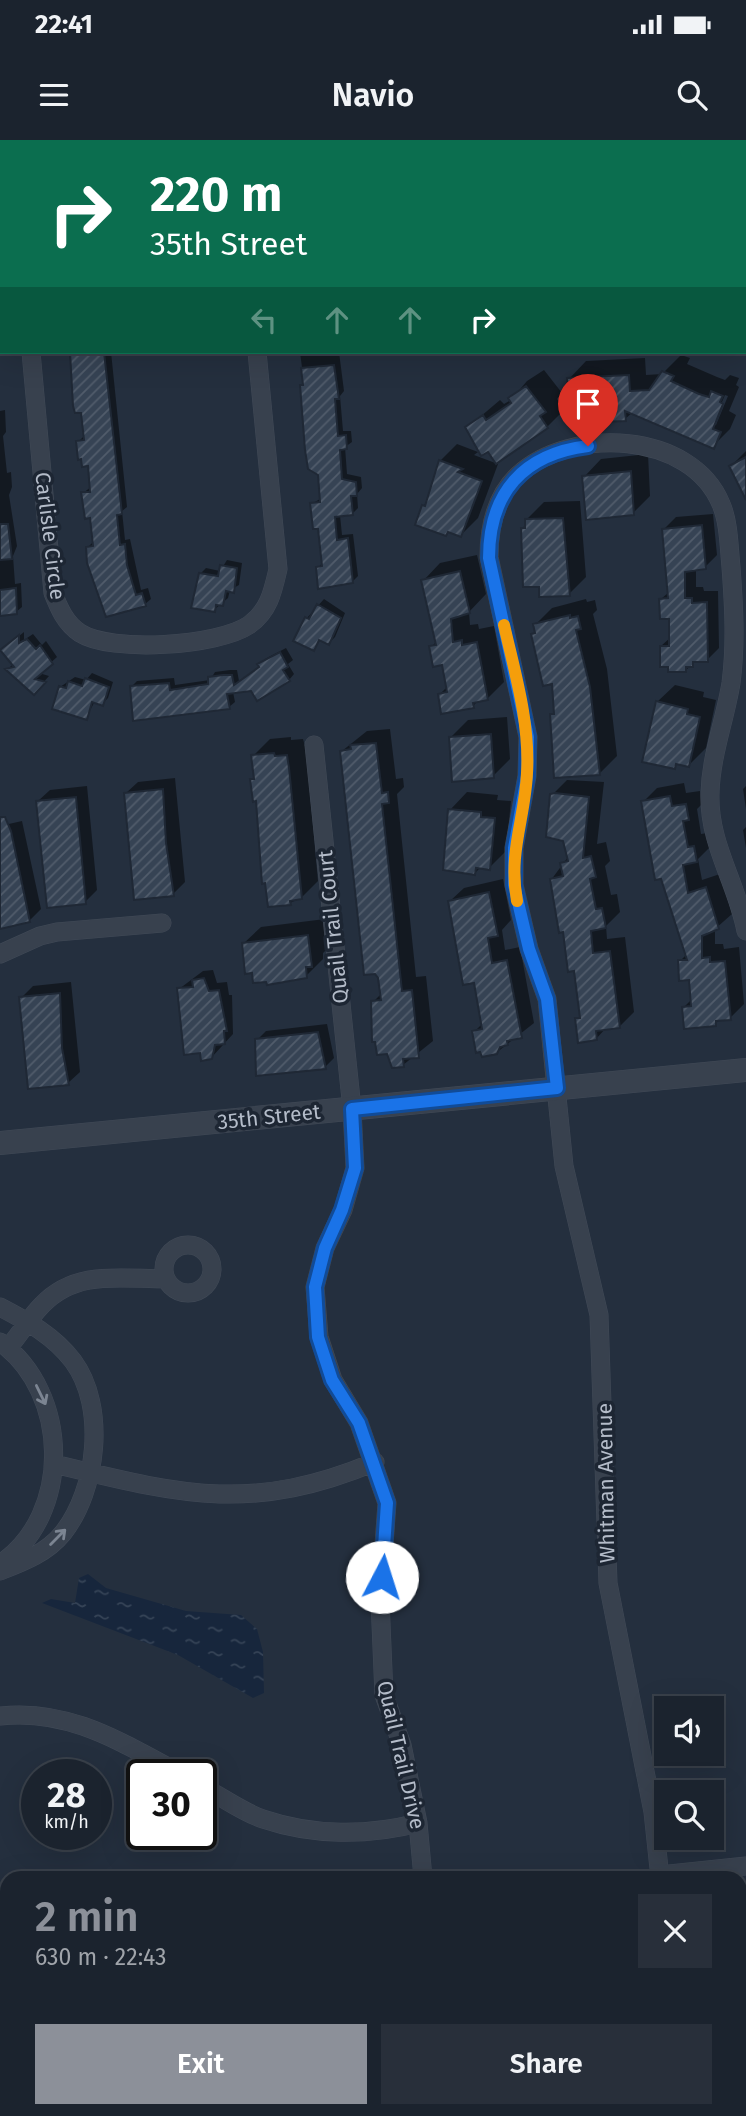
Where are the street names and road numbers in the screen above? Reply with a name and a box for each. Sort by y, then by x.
street label: Carlisle Circle [29,471,71,601]
street label: Quail Trail Court [312,849,354,1005]
street label: 35th Street [216,1099,322,1135]
street label: Whitman Avenue [592,1403,620,1563]
street label: Quail Trail Drive [371,1678,431,1832]

